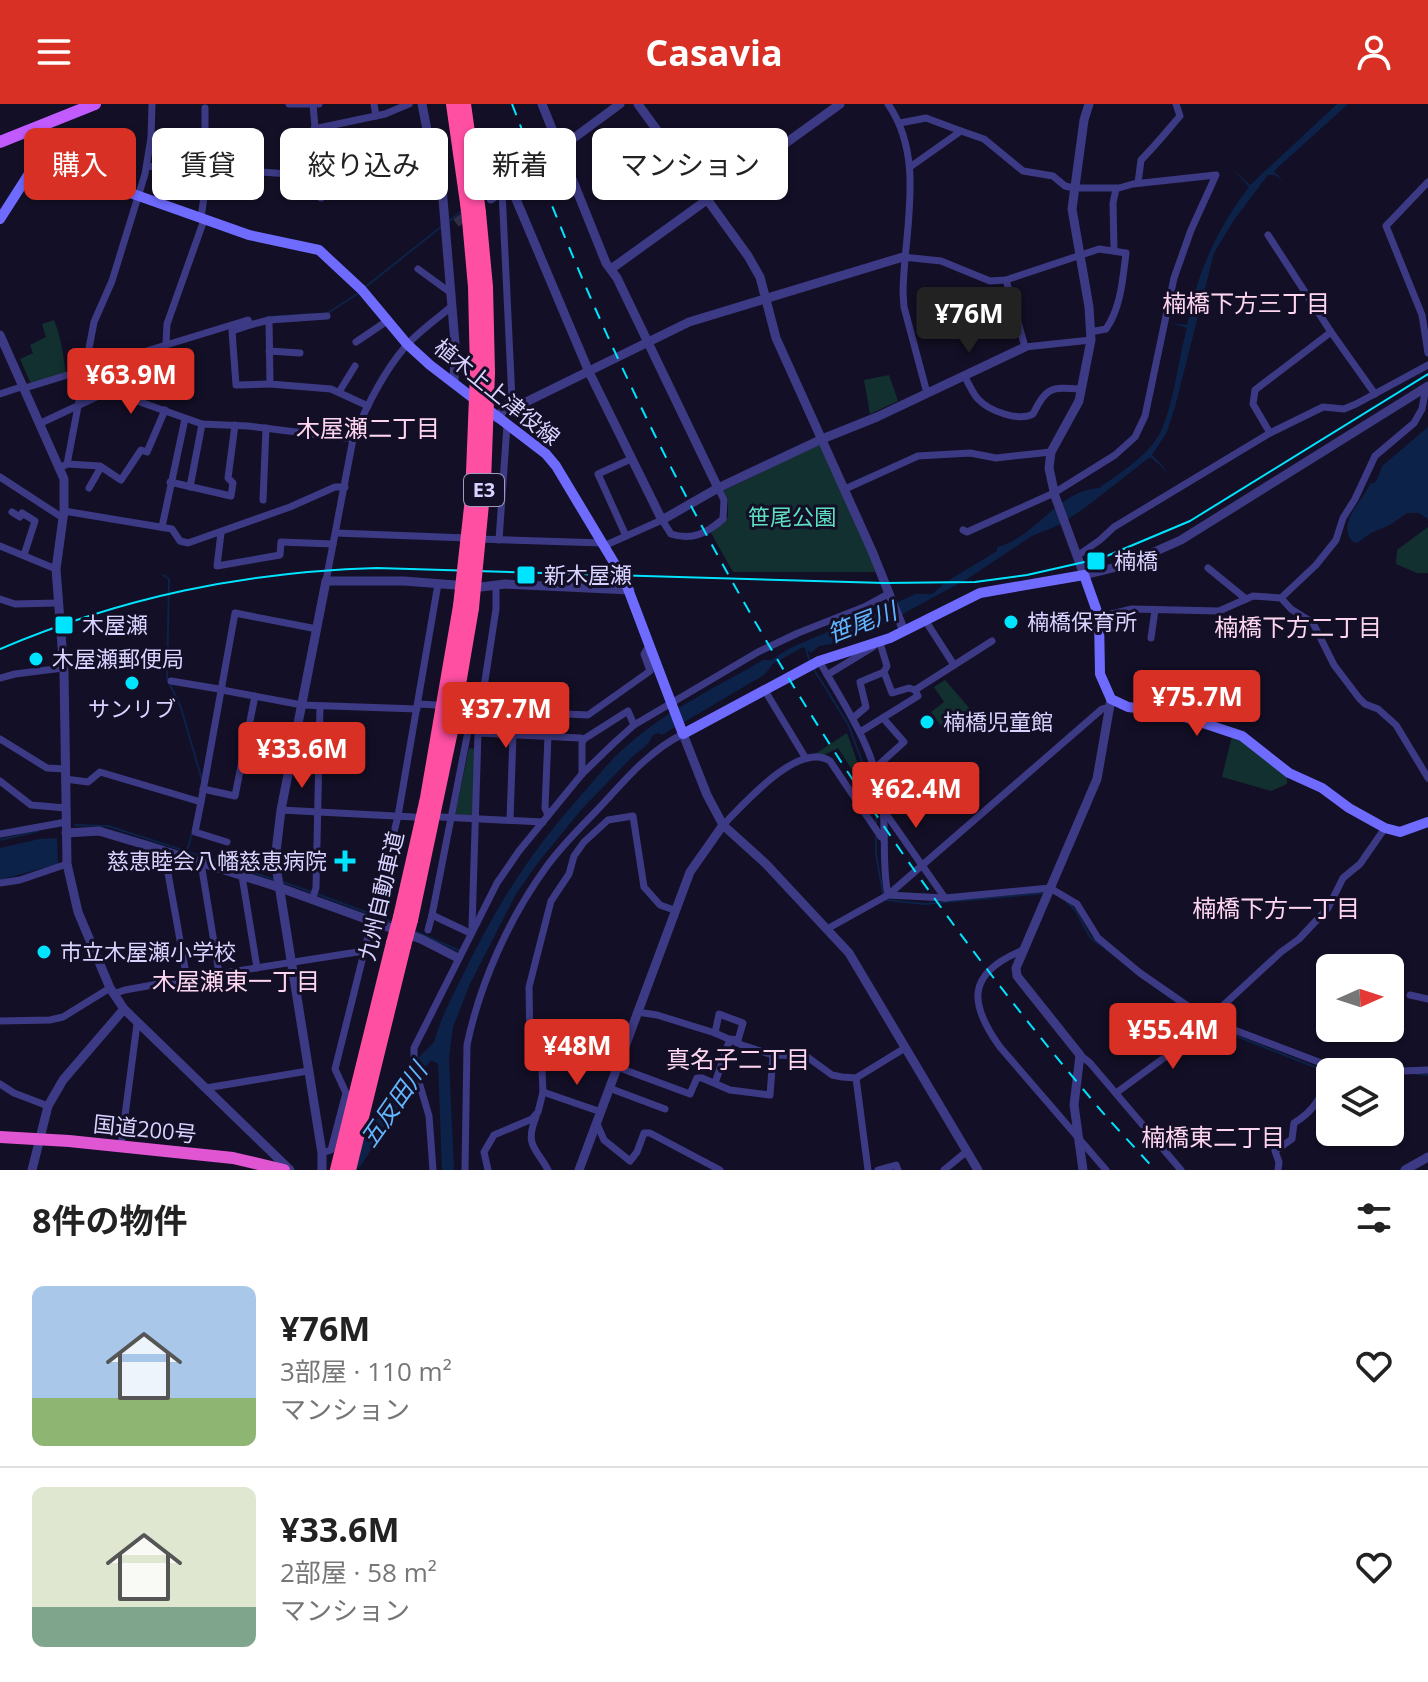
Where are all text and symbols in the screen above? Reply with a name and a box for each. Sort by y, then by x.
text: Casavia [645,28,783,77]
icon: menu [32,30,76,74]
icon: person [1352,30,1396,74]
chip: 購入 [24,128,136,200]
chip: 賃貸 [152,128,264,200]
chip: 絞り込み [280,128,448,200]
chip: 新着 [464,128,576,200]
chip: マンション [592,128,788,200]
district label: 楠橋下方三丁目 [1162,286,1330,319]
pin: ¥76M [922,287,1016,355]
text: ¥76M [934,295,1004,331]
street label: 植木上上津役線 [428,331,567,451]
pin: ¥63.9M [66,348,196,416]
text: ¥63.9M [85,356,177,392]
district label: 木屋瀬二丁目 [296,411,440,444]
road number: E3 [464,474,504,506]
park label: 笹尾公園 [748,501,836,531]
place label: 楠橋 [1114,545,1158,575]
marker: 楠橋 [1085,550,1107,572]
place label: 新木屋瀬 [544,559,632,589]
marker: 新木屋瀬 [515,564,537,586]
water label: 笹尾川 [822,592,904,650]
place label: 楠橋保育所 [1027,606,1137,636]
place label: 木屋瀬 [82,609,148,639]
district label: 楠橋下方二丁目 [1214,610,1382,643]
marker: 楠橋保育所 [1002,613,1020,631]
marker: 木屋瀬 [53,614,75,636]
place label: 木屋瀬郵便局 [52,643,184,673]
marker: 木屋瀬郵便局 [27,650,45,668]
pin: ¥75.7M [1132,670,1262,738]
marker: サンリブ [123,674,141,692]
text: ¥75.7M [1151,678,1243,714]
pin: ¥37.7M [441,682,571,750]
text: ¥37.7M [460,690,552,726]
place label: サンリブ [88,693,176,723]
place label: 楠橋児童館 [943,706,1053,736]
marker: 楠橋児童館 [918,713,936,731]
pin: ¥33.6M [237,722,367,790]
text: ¥33.6M [256,730,348,766]
pin: ¥62.4M [851,762,981,830]
text: ¥62.4M [870,770,962,806]
street label: 九州自動車道 [351,828,409,963]
place label: 慈恵睦会八幡慈恵病院 [107,845,327,875]
marker: 慈恵睦会八幡慈恵病院 [334,850,356,872]
district label: 楠橋下方一丁目 [1192,891,1360,924]
place label: 市立木屋瀬小学校 [60,936,236,966]
marker: 市立木屋瀬小学校 [35,943,53,961]
north arrow [1316,954,1404,1042]
map controls [1316,954,1404,1146]
district label: 木屋瀬東一丁目 [152,964,320,997]
pin: ¥55.4M [1108,1003,1238,1071]
text: ¥55.4M [1127,1011,1219,1047]
pin: ¥48M [530,1019,624,1087]
text: ¥48M [542,1027,612,1063]
district label: 真名子二丁目 [666,1042,810,1075]
water label: 五反田川 [352,1053,436,1153]
button: layers [1316,1058,1404,1146]
street label: 国道200号 [92,1108,198,1148]
district label: 楠橋東二丁目 [1141,1120,1285,1153]
icon: filters [1352,1196,1396,1240]
text: 8件の物件 [32,1197,187,1243]
text: ¥76M [280,1305,370,1351]
icon: home [96,1318,192,1414]
icon: heart [1352,1344,1396,1388]
text: 3部屋 · 110 m² [280,1353,452,1389]
text: マンション [280,1391,410,1427]
text: ¥33.6M [280,1506,400,1552]
icon: home [96,1519,192,1615]
icon: heart [1352,1545,1396,1589]
text: 2部屋 · 58 m² [280,1554,437,1590]
text: マンション [280,1592,410,1628]

